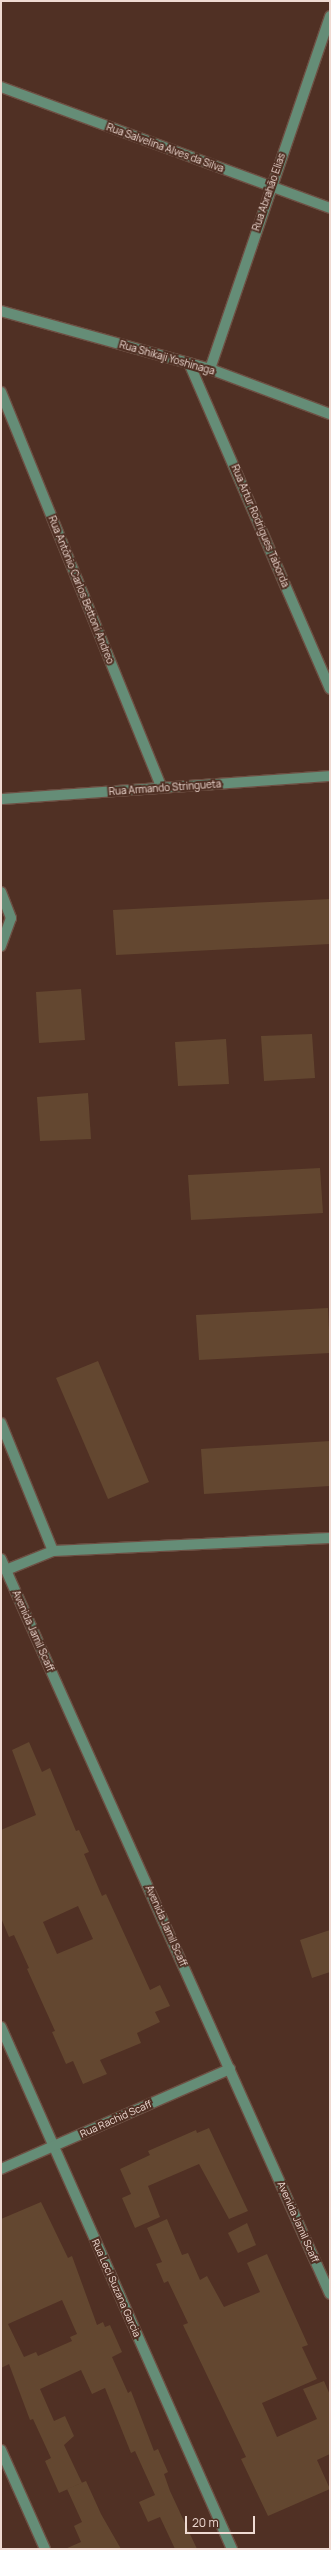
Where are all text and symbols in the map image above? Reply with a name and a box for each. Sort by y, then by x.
street label: Rua Salvelina Alves da Silva [105,121,225,175]
street label: Rua Abrahão Elias [250,151,288,233]
street label: Rua Shikaji Yoshinaga [118,339,216,377]
street label: Rua Artur Rodrigues Taborda [229,463,291,589]
street label: Rua Antônio Carlos Bettoni Andreo [46,514,116,666]
street label: Rua Armando Stringueta [108,778,222,798]
street label: Avenida Jamil Scaff [10,1589,56,1673]
street label: Avenida Jamil Scaff [143,1884,189,1968]
street label: Rua Rachid Scaff [78,2098,154,2140]
street label: Avenida Jamil Scaff [275,2180,321,2264]
street label: Rua Leci Suzana Garcia [89,2237,143,2339]
scale bar [187,2508,257,2534]
text: 20 m [192,2514,219,2531]

